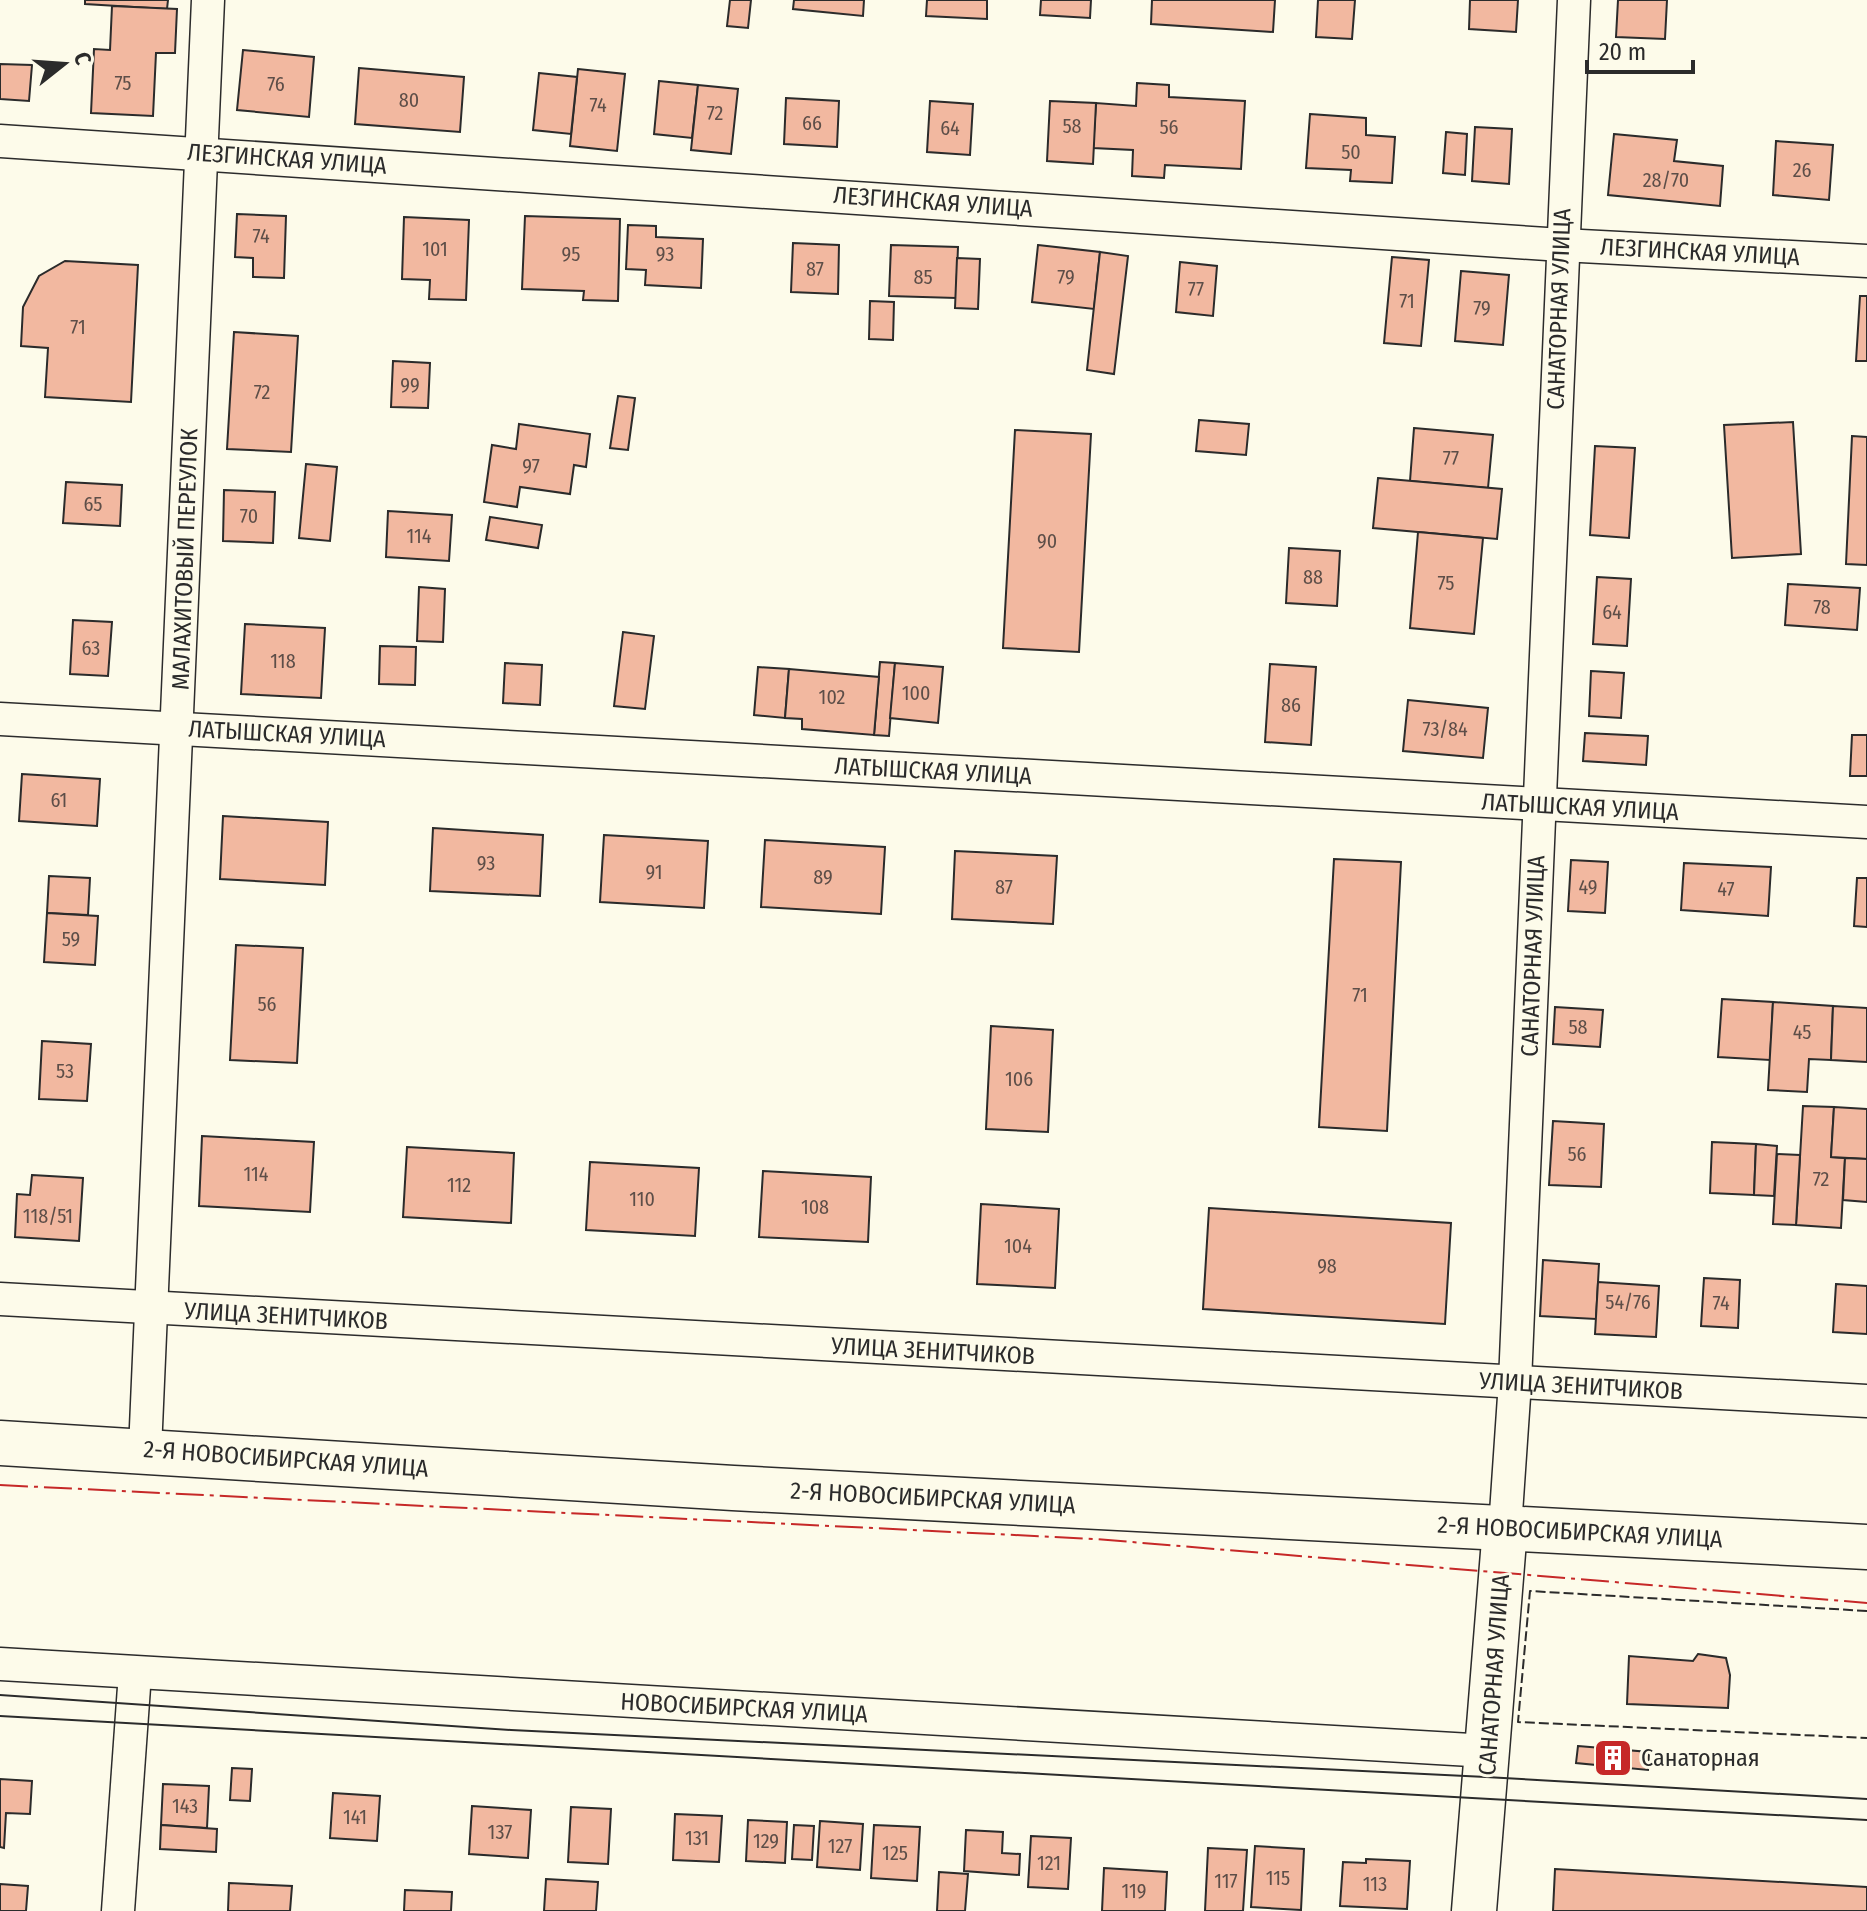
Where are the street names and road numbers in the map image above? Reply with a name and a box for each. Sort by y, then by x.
street label: ЛЕЗГИНСКАЯ УЛИЦА [186,138,388,180]
street label: ЛЕЗГИНСКАЯ УЛИЦА [832,181,1034,223]
street label: САНАТОРНАЯ УЛИЦА [1541,207,1577,410]
street label: ЛЕЗГИНСКАЯ УЛИЦА [1599,233,1801,271]
street label: МАЛАХИТОВЫЙ ПЕРЕУЛОК [166,427,204,690]
street label: ЛАТЫШСКАЯ УЛИЦА [188,715,387,753]
street label: ЛАТЫШСКАЯ УЛИЦА [834,752,1033,790]
street label: ЛАТЫШСКАЯ УЛИЦА [1481,788,1680,826]
street label: САНАТОРНАЯ УЛИЦА [1515,854,1551,1057]
street label: УЛИЦА ЗЕНИТЧИКОВ [182,1297,389,1335]
street label: УЛИЦА ЗЕНИТЧИКОВ [829,1332,1036,1370]
street label: УЛИЦА ЗЕНИТЧИКОВ [1477,1367,1684,1405]
street label: 2-Я НОВОСИБИРСКАЯ УЛИЦА [143,1435,430,1483]
street label: 2-Я НОВОСИБИРСКАЯ УЛИЦА [790,1477,1077,1519]
street label: 2-Я НОВОСИБИРСКАЯ УЛИЦА [1437,1511,1724,1553]
street label: САНАТОРНАЯ УЛИЦА [1473,1573,1515,1777]
street label: НОВОСИБИРСКАЯ УЛИЦА [620,1688,869,1728]

